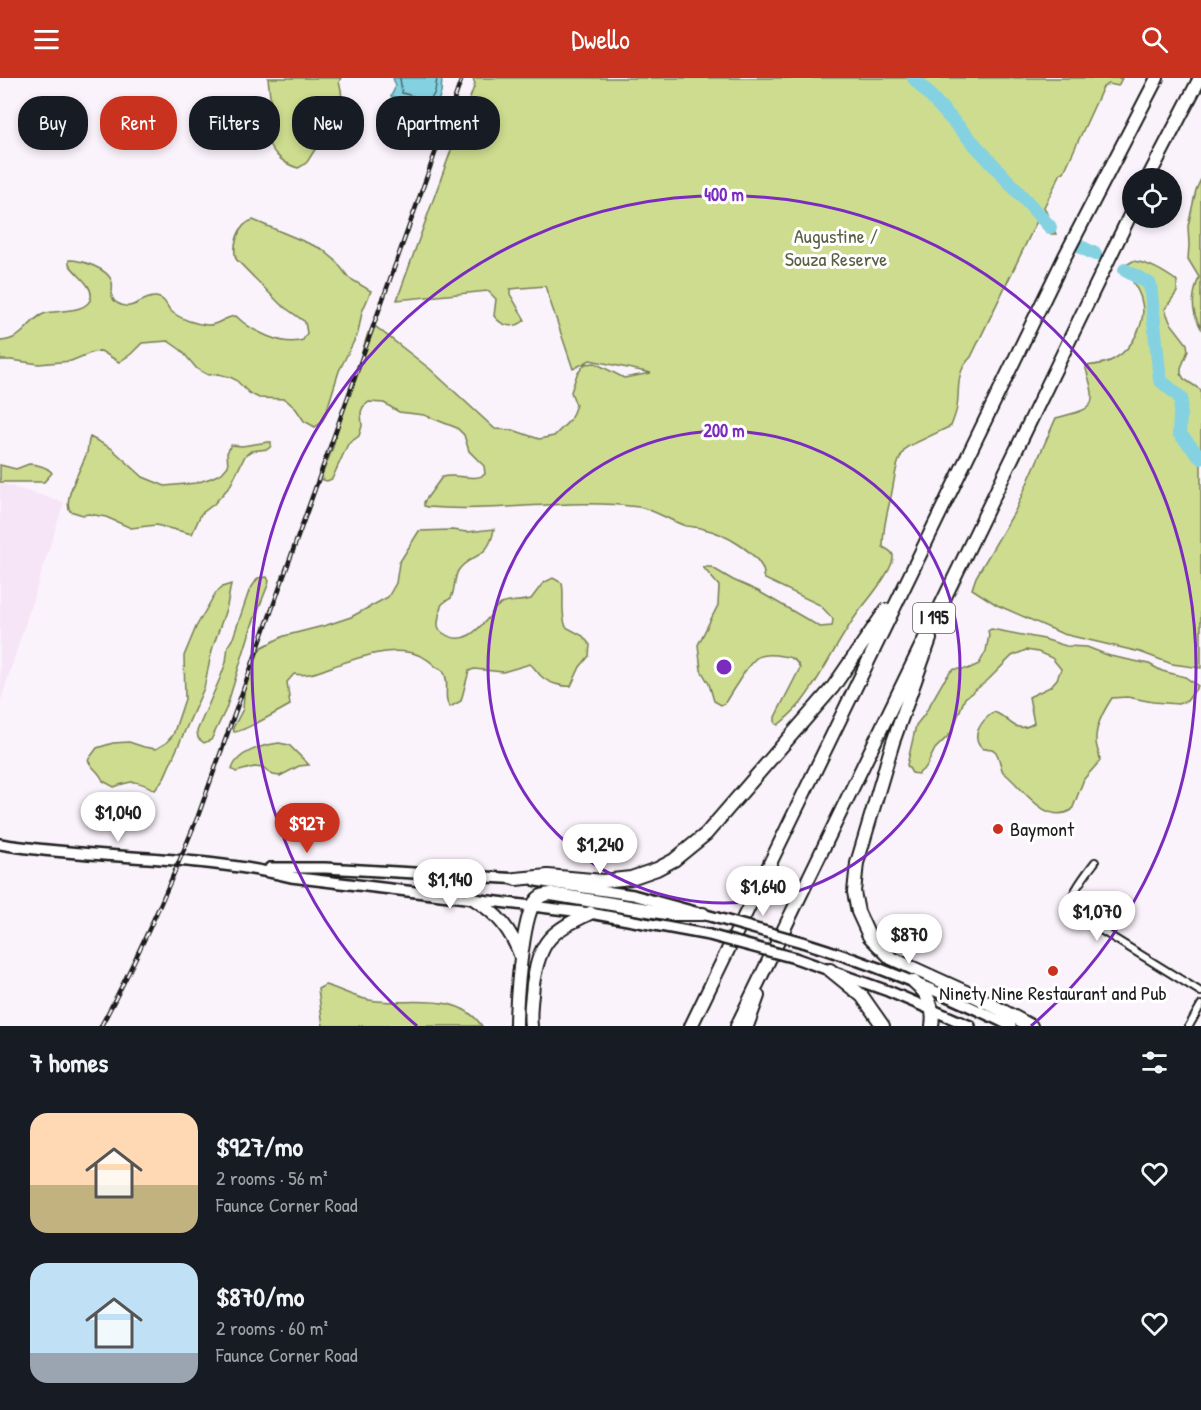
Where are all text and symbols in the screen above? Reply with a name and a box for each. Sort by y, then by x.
text: Dwello [571,21,630,57]
icon: menu [30,23,63,56]
icon: search [1138,23,1171,56]
chip: Buy [18,96,88,150]
chip: Rent [100,96,177,150]
chip: Filters [189,96,280,150]
chip: New [292,96,364,150]
chip: Apartment [376,96,500,150]
map controls [1122,168,1182,228]
button: locate [1122,168,1182,228]
text: 400 m [704,182,744,207]
park label: Augustine / Souza Reserve [785,222,887,272]
text: 200 m [704,418,744,443]
road number: I 195 [913,603,955,633]
centre of rings [714,657,734,677]
pin: $1,040 [69,792,167,843]
text: $1,040 [95,798,141,825]
pin: $927 [271,803,343,854]
text: $927 [289,809,325,836]
place label: Baymont [1010,815,1075,842]
marker: Baymont [991,822,1005,836]
pin: $1,240 [551,824,649,875]
text: $1,240 [576,830,624,857]
pin: $1,140 [401,859,499,910]
text: $1,140 [427,865,473,892]
pin: $1,640 [714,866,812,917]
text: $1,640 [740,872,786,899]
pin: $1,070 [1048,891,1146,942]
text: $1,070 [1072,897,1122,924]
pin: $870 [873,914,945,965]
text: $870 [890,920,928,947]
marker: Ninety Nine Restaurant and Pub [1046,964,1060,978]
place label: Ninety Nine Restaurant and Pub [939,979,1167,1006]
text: 7 homes [30,1045,108,1080]
icon: filters [1138,1046,1171,1079]
text: $927/mo [216,1129,303,1164]
icon: home [78,1137,150,1209]
icon: heart [1138,1157,1171,1190]
text: 2 rooms · 56 m² [216,1164,328,1191]
text: Faunce Corner Road [216,1191,358,1218]
text: $870/mo [216,1279,304,1314]
icon: home [78,1287,150,1359]
icon: heart [1138,1307,1171,1340]
text: 2 rooms · 60 m² [216,1314,328,1341]
text: Faunce Corner Road [216,1341,358,1368]

